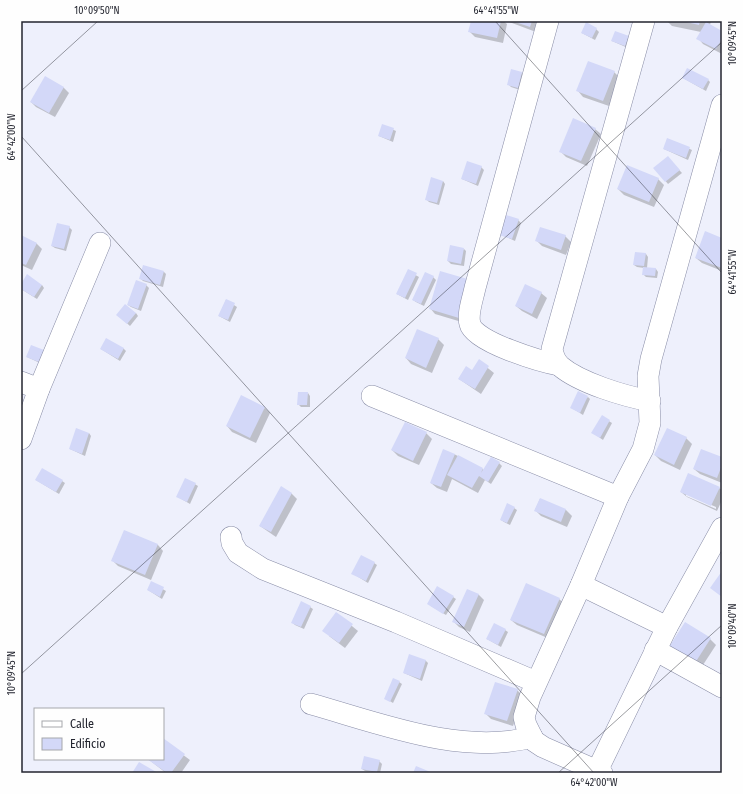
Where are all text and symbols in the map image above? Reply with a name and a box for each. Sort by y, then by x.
text: 10°09'50"N [74,5,120,17]
text: 64°41'55"W [474,5,519,17]
text: 10°09'45"N [727,21,739,65]
text: 64°42'00"W [6,113,18,161]
text: 64°41'55"W [727,249,739,294]
text: 10°09'40"N [727,603,739,649]
text: 10°09'45"N [6,651,18,695]
legend [34,708,164,760]
text: Calle [70,717,94,731]
text: Edificio [70,737,106,751]
text: 64°42'00"W [570,777,618,789]

